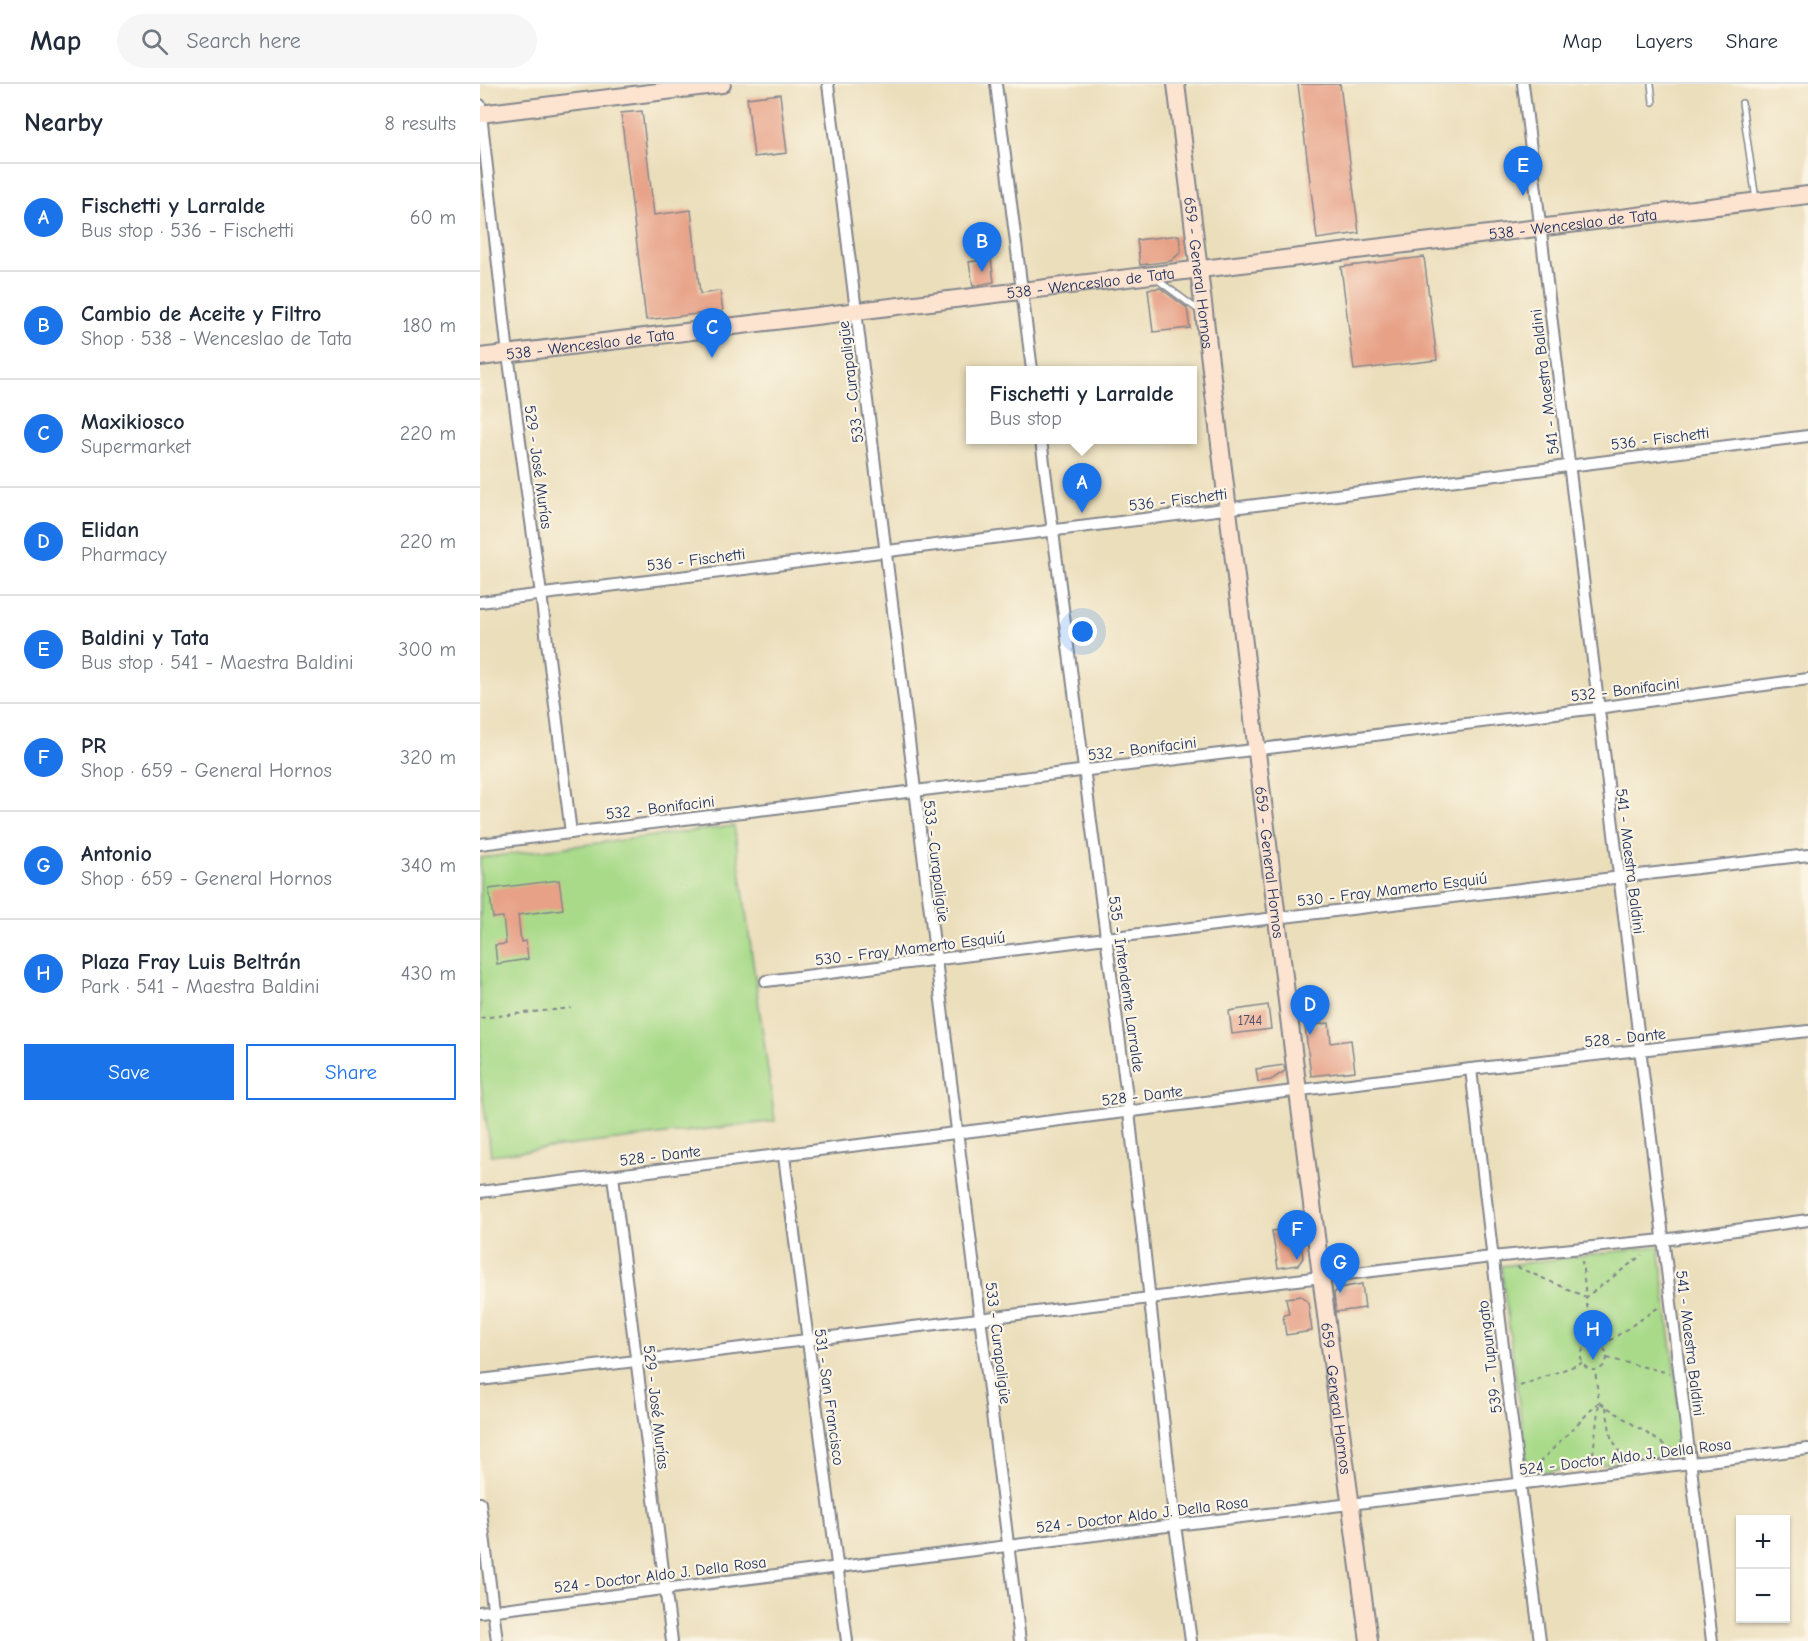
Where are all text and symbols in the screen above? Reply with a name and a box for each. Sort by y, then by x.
search box [117,14,537,68]
text: Map [30,25,81,57]
icon: search [138,25,171,58]
text: Search here [186,28,301,54]
text: Map [1563,29,1602,53]
text: Layers [1635,29,1693,53]
text: Share [1726,29,1778,53]
text: Nearby [24,108,103,138]
text: 8 results [384,112,456,135]
pin: E [1504,147,1542,196]
text: Fischetti y Larralde [81,193,265,219]
street label: 659 - General Hornos [1180,196,1217,350]
street label: 538 - Wenceslao de Tata [1488,205,1658,244]
text: A [38,206,49,229]
text: 60 m [410,206,456,229]
text: Bus stop · 536 - Fischetti [81,219,294,242]
pin: B [962,222,1002,272]
street label: 538 - Wenceslao de Tata [1005,264,1176,303]
text: Cambio de Aceite y Filtro [81,301,321,327]
pin: C [692,308,732,358]
street label: 541 - Maestra Baldini [1527,308,1563,456]
text: B [37,314,50,337]
text: 180 m [402,314,456,337]
street label: 533 - Curapaligüe [835,320,867,444]
street label: 538 - Wenceslao de Tata [505,325,675,364]
text: Shop · 538 - Wenceslao de Tata [81,327,352,350]
popup [966,366,1197,444]
text: Fischetti y Larralde [990,381,1173,407]
street label: 529 - José Murías [520,404,556,531]
text: Bus stop [990,407,1062,430]
text: Maxikiosco [81,409,185,435]
text: C [37,422,50,445]
text: 220 m [400,422,456,445]
street label: 536 - Fischetti [1610,424,1710,454]
text: Supermarket [81,435,191,458]
pin: A [1062,464,1102,513]
street label: 536 - Fischetti [1128,485,1228,515]
text: Elidan [81,517,139,543]
text: D [37,530,50,553]
text: 220 m [400,530,456,553]
text: Pharmacy [81,543,167,566]
street label: 536 - Fischetti [646,545,746,575]
your location [1068,617,1097,646]
text: Baldini y Tata [81,625,209,651]
text: E [38,638,49,661]
text: 300 m [398,638,456,661]
text: Bus stop · 541 - Maestra Baldini [81,651,354,674]
street label: 532 - Bonifacini [1570,674,1681,706]
text: PR [81,733,106,759]
street label: 532 - Bonifacini [1087,733,1198,765]
text: F [38,746,49,769]
text: 320 m [400,746,456,769]
text: Shop · 659 - General Hornos [81,759,332,782]
street label: 659 - General Hornos [1251,785,1287,940]
street label: 541 - Maestra Baldini [1612,787,1648,935]
street label: 532 - Bonifacini [605,792,716,824]
street label: 533 - Curapaligüe [920,799,952,923]
text: Antonio [81,841,152,867]
text: G [36,854,51,877]
text: 340 m [401,854,456,877]
text: Shop · 659 - General Hornos [81,867,332,890]
street label: 530 - Fray Mamerto Esquiú [1296,869,1488,911]
street label: 535 - Intendente Larralde [1105,895,1147,1074]
street label: 530 - Fray Mamerto Esquiú [814,928,1006,970]
text: Plaza Fray Luis Beltrán [81,949,301,975]
text: H [36,962,51,985]
text: 430 m [401,962,456,985]
text: Park · 541 - Maestra Baldini [81,975,320,998]
pin: D [1290,986,1330,1035]
house number: 1744 [1238,1012,1263,1029]
street label: 528 - Dante [1584,1025,1667,1051]
button: Save [24,1044,234,1100]
button: Share [246,1044,456,1100]
street label: 528 - Dante [1100,1082,1184,1110]
street label: 528 - Dante [618,1142,702,1170]
pin: F [1278,1210,1316,1260]
pin: G [1320,1244,1360,1293]
street label: 541 - Maestra Baldini [1672,1269,1708,1417]
street label: 533 - Curapaligüe [982,1281,1014,1405]
street label: 539 - Tupungato [1474,1299,1506,1414]
pin: H [1574,1310,1612,1360]
street label: 659 - General Hornos [1317,1321,1355,1476]
street label: 531 - San Francisco [810,1328,848,1467]
street label: 529 - José Murías [639,1344,673,1470]
street label: 524 - Doctor Aldo J. Della Rosa [1518,1435,1732,1479]
street label: 524 - Doctor Aldo J. Della Rosa [1035,1493,1249,1537]
map controls [1736,1515,1790,1623]
button: + [1736,1515,1790,1569]
street label: 524 - Doctor Aldo J. Della Rosa [553,1553,767,1597]
button: − [1736,1569,1790,1623]

